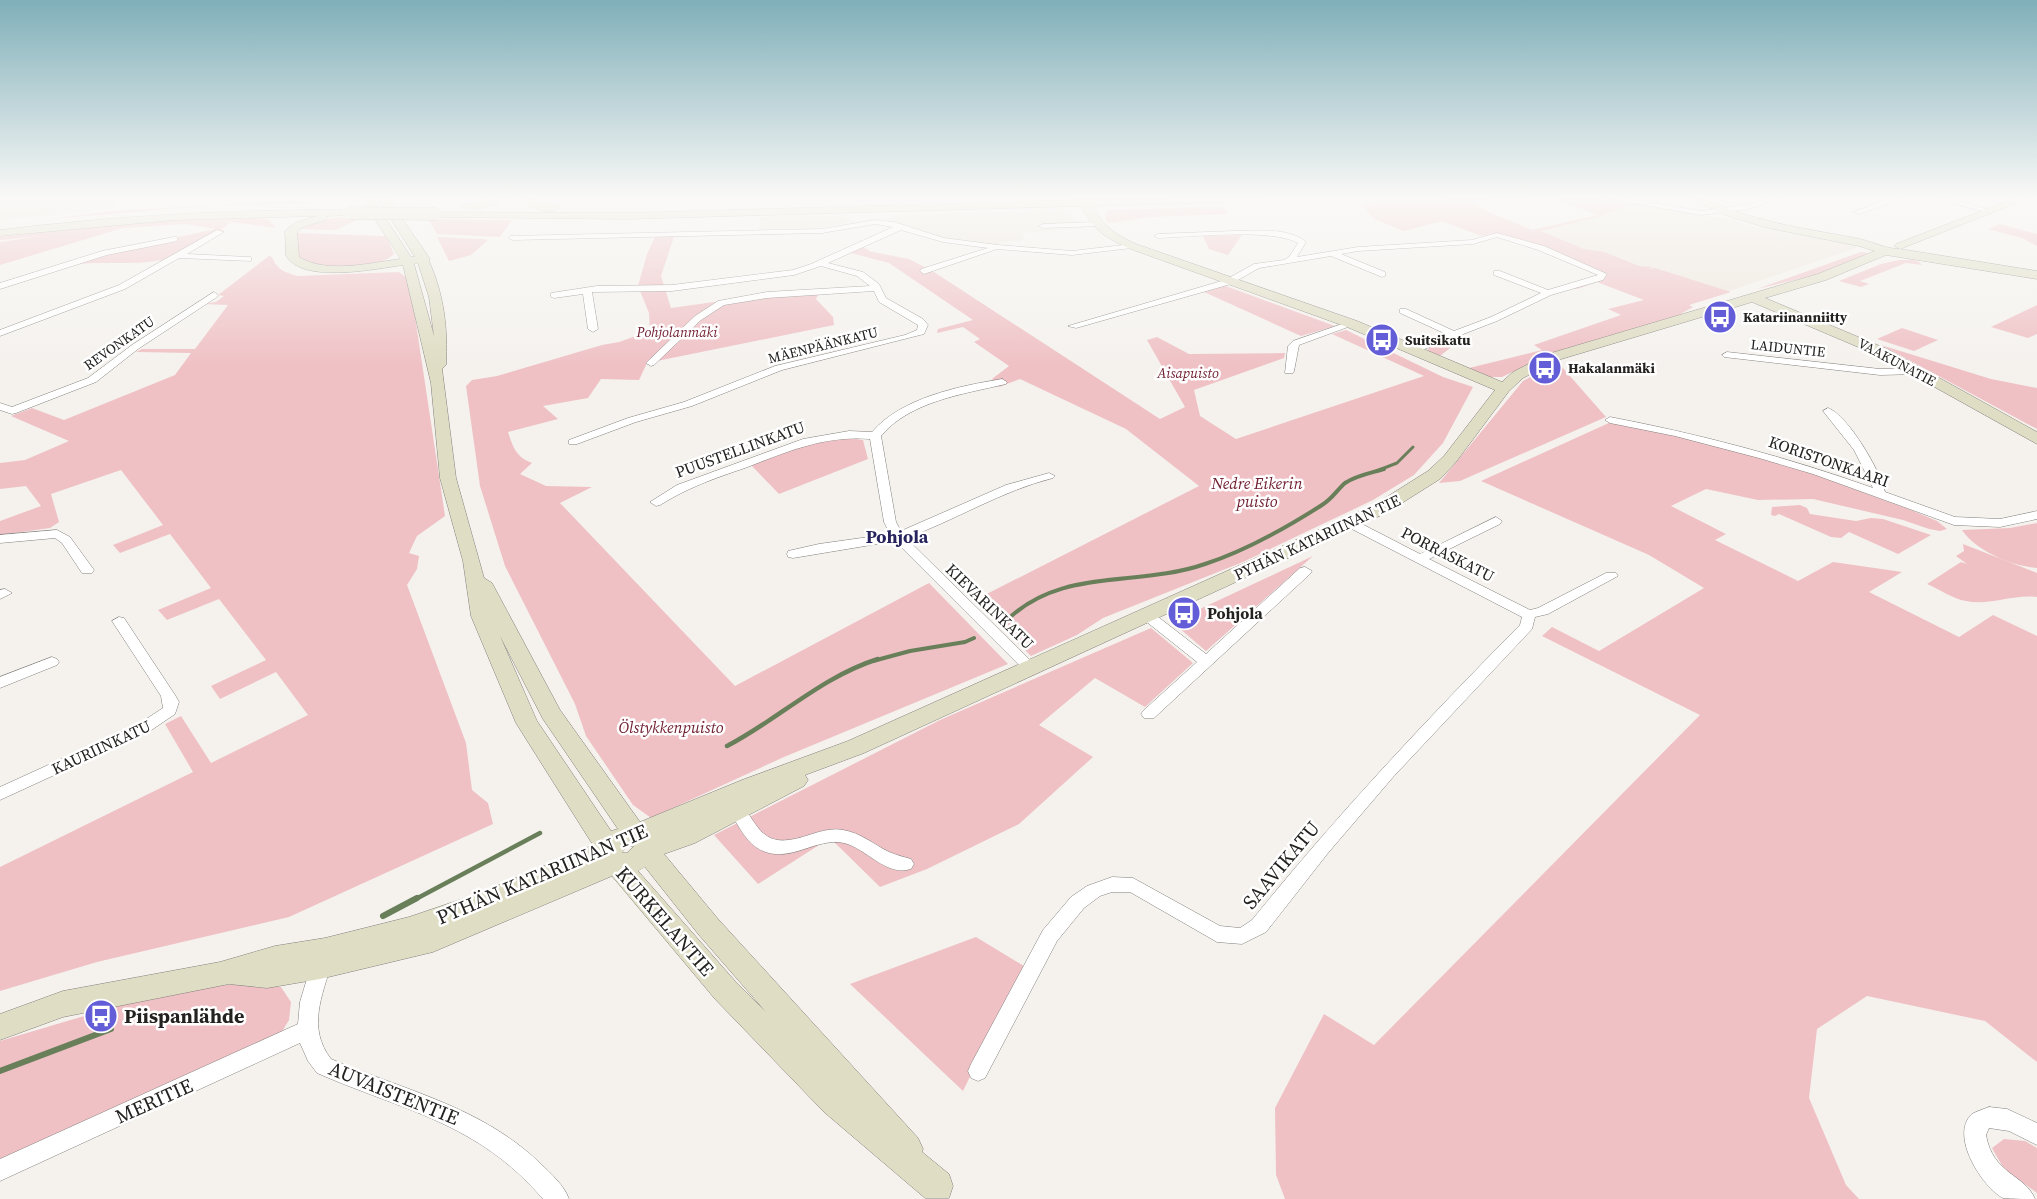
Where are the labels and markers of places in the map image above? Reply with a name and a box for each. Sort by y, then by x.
bus stop icon: Katariinanniitty [1702,299,1738,335]
place label: Katariinanniitty [1743,307,1848,327]
bus stop icon: Suitsikatu [1364,322,1400,358]
place label: Suitsikatu [1405,330,1471,350]
bus stop icon: Hakalanmäki [1527,350,1563,386]
place label: Hakalanmäki [1568,358,1655,378]
bus stop icon: Pohjola [1166,595,1202,631]
place label: Pohjola [1207,602,1263,624]
bus stop icon: Piispanlähde [83,998,119,1034]
place label: Piispanlähde [124,1002,244,1030]

